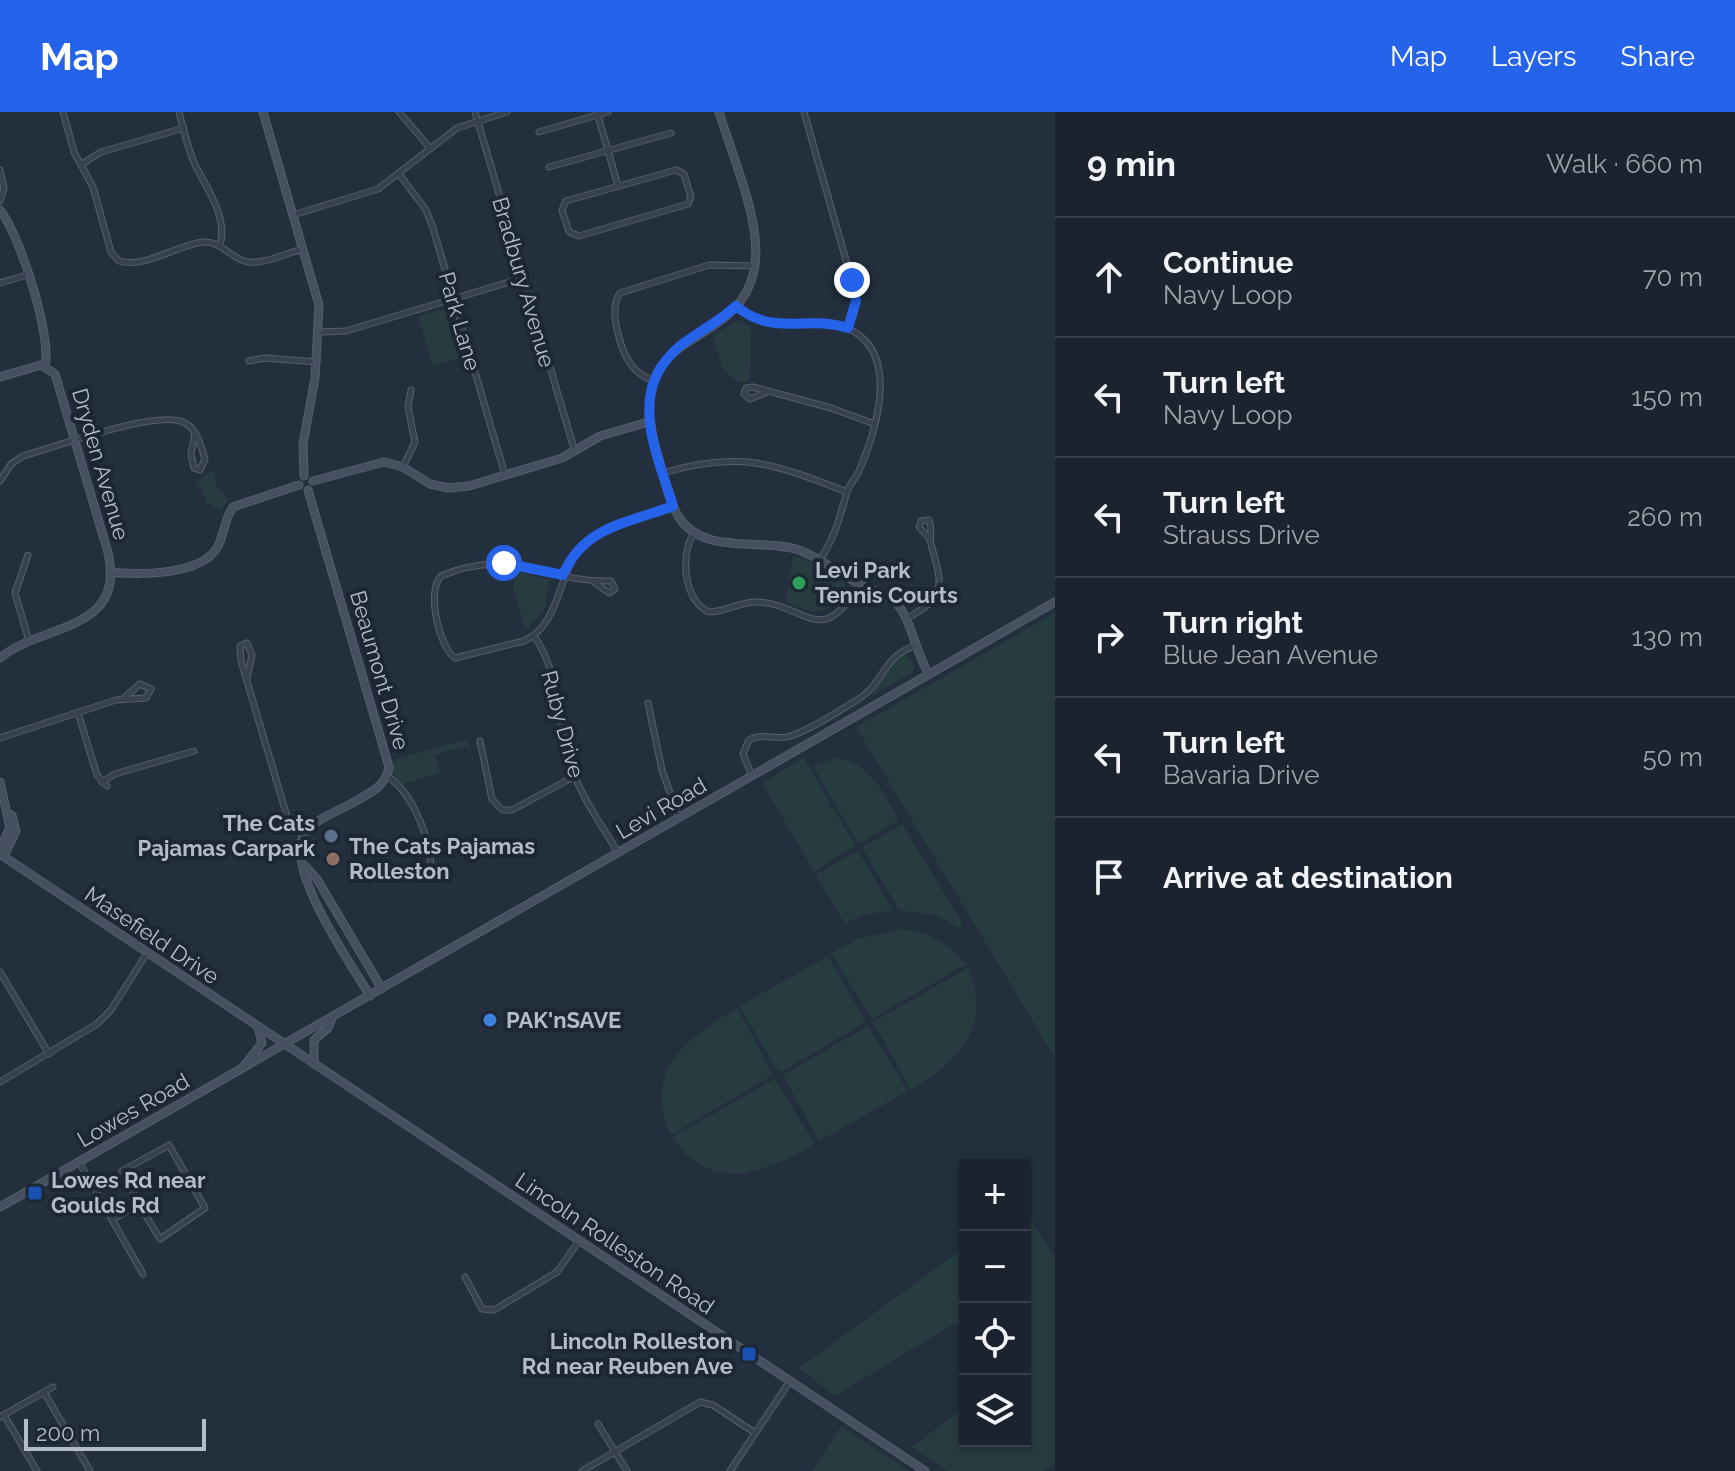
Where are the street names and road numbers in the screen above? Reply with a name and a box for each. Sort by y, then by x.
street label: Bradbury Avenue [487,194,561,370]
street label: Park Lane [434,269,486,373]
street label: Dryden Avenue [67,385,135,543]
street label: Beaumont Drive [345,588,415,753]
street label: Ruby Drive [536,668,590,781]
street label: Levi Road [611,772,711,844]
street label: Masefield Drive [80,881,224,990]
street label: Lowes Road [73,1068,193,1152]
street label: Lincoln Rolleston Road [511,1167,719,1319]

